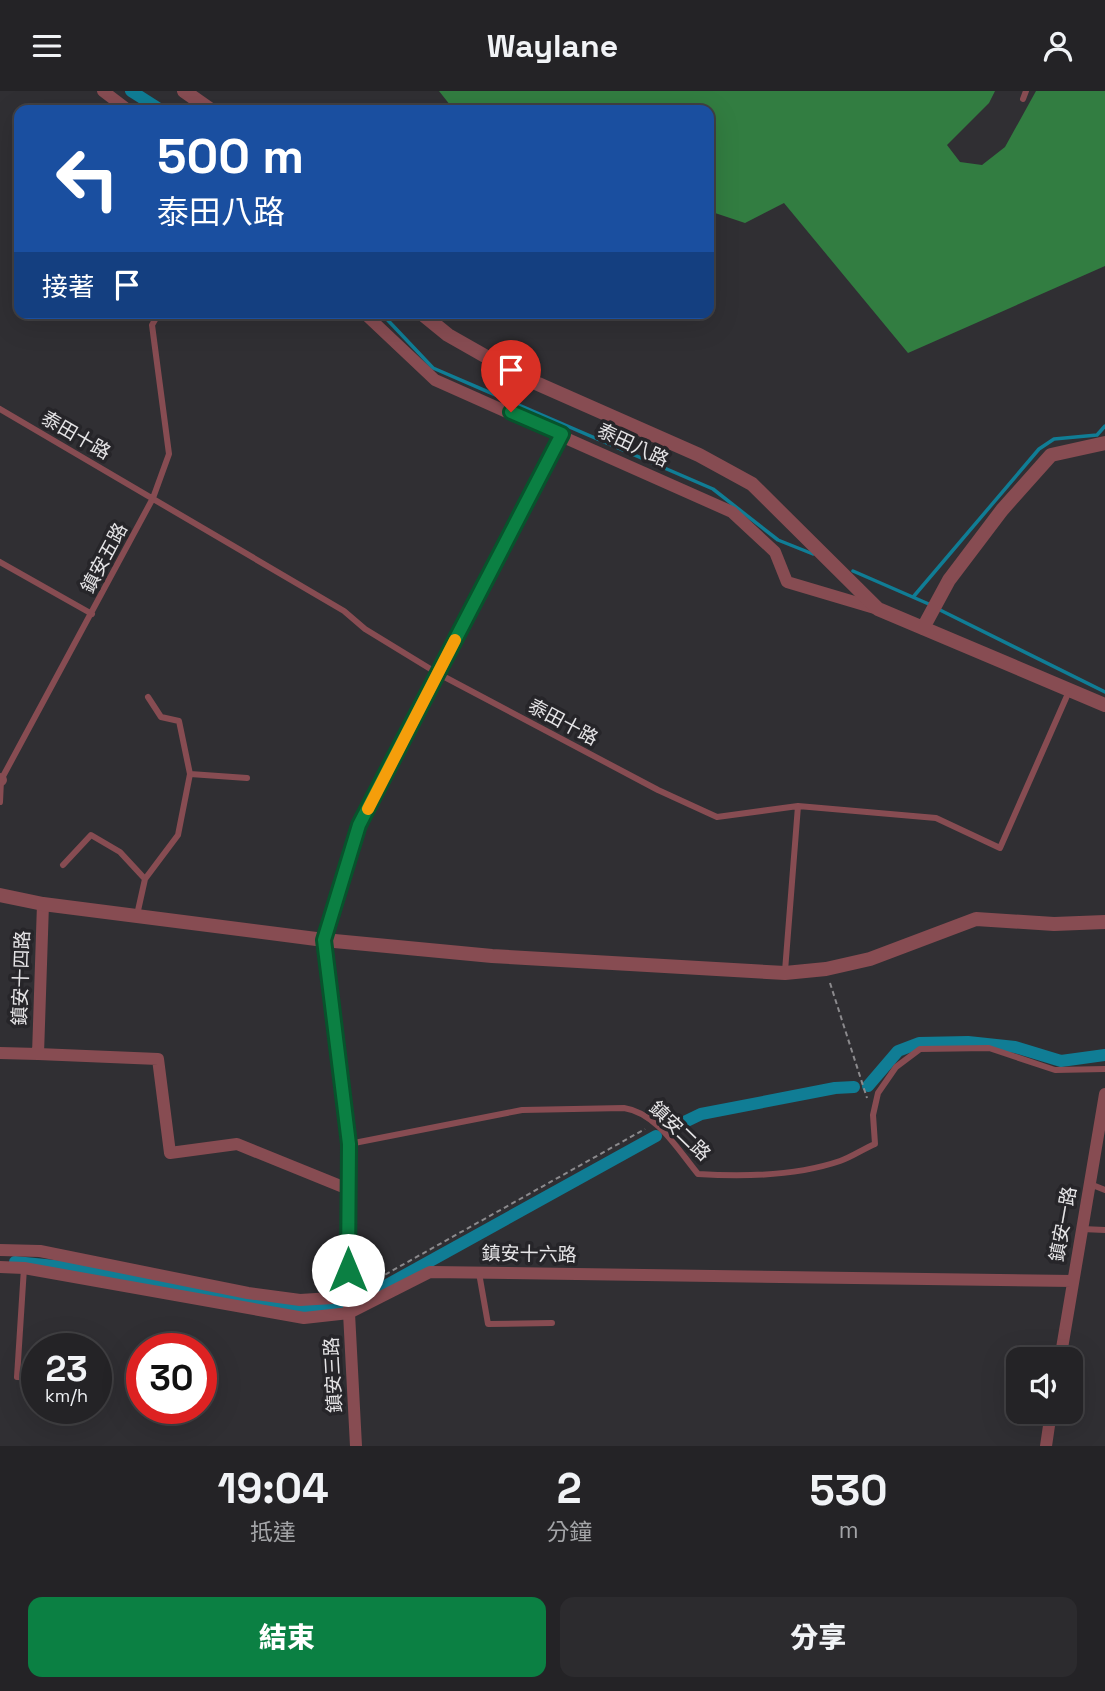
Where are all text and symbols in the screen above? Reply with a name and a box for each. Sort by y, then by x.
text: Waylane [487,26,618,66]
icon: menu [28,27,66,65]
icon: person [1039,27,1077,65]
text: 500 m [157,125,304,187]
icon: left [42,133,133,224]
text: 泰田八路 [157,192,285,232]
icon: arrive [108,266,146,304]
text: 接著 [42,270,94,304]
pin [481,340,541,412]
icon: arrive [492,351,530,389]
street label: 泰田十路 [37,405,115,465]
street label: 泰田八路 [593,418,673,472]
street label: 鎮安五路 [75,519,133,597]
street label: 泰田十路 [524,693,602,751]
street label: 鎮安十四路 [7,930,35,1026]
street label: 鎮安二路 [644,1096,716,1166]
street label: 鎮安一路 [1044,1184,1082,1264]
position arrow [311,1233,385,1307]
street label: 鎮安十六路 [481,1241,577,1267]
speed limit sign: 30 [126,1333,217,1424]
street label: 鎮安三路 [319,1336,347,1414]
text: 23 [45,1347,88,1391]
map controls [1006,1347,1083,1424]
button: sound [1006,1347,1083,1424]
text: km/h [45,1384,88,1407]
text: 19:04 [217,1462,329,1515]
text: 2 [557,1462,582,1515]
text: 530 [810,1464,888,1517]
text: m [839,1515,858,1545]
text: 抵達 [250,1517,296,1547]
text: 分鐘 [546,1517,592,1547]
button: 結束 [28,1597,546,1677]
button: 分享 [560,1597,1077,1677]

